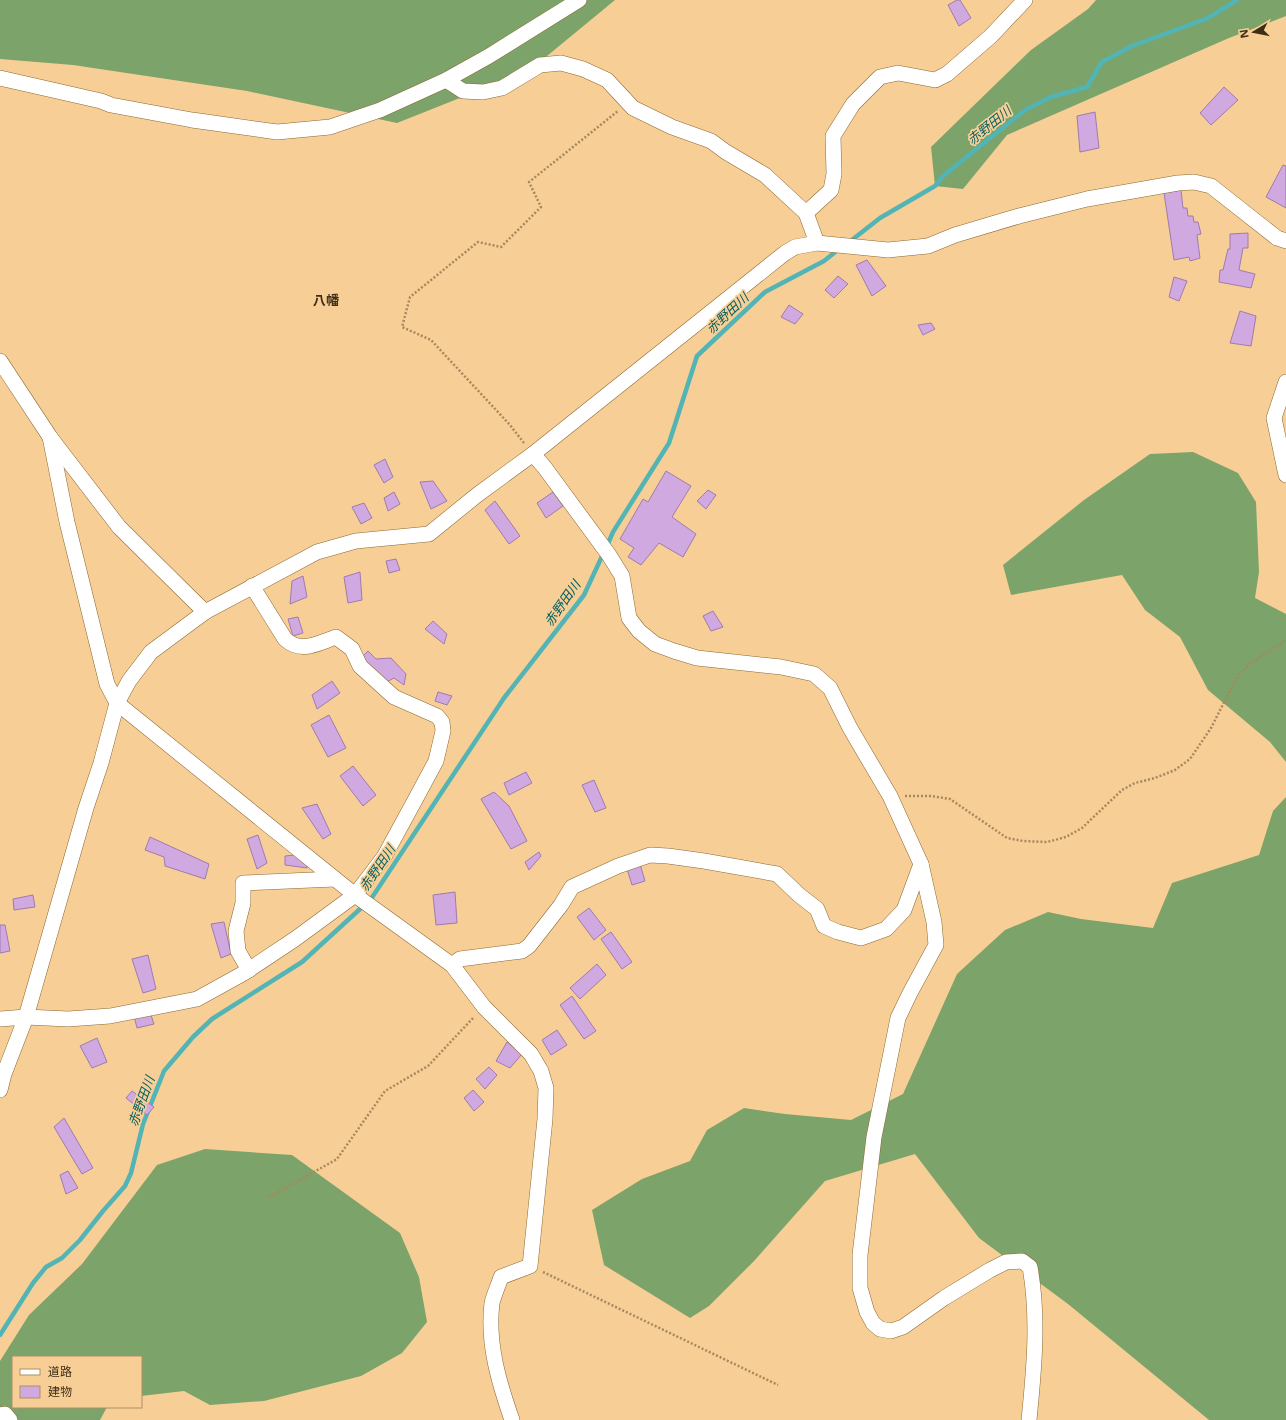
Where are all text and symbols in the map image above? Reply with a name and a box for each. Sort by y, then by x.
north arrow [1234,12,1274,52]
text: N [1235,28,1252,40]
water label: 赤野田川 [963,100,1016,148]
water label: 赤野田川 [702,287,754,337]
district label: 八幡 [313,291,340,309]
water label: 赤野田川 [540,575,585,629]
water label: 赤野田川 [355,840,400,895]
water label: 赤野田川 [124,1072,159,1129]
legend [12,1356,142,1408]
text: 道路 [48,1363,72,1380]
text: 建物 [48,1383,72,1400]

